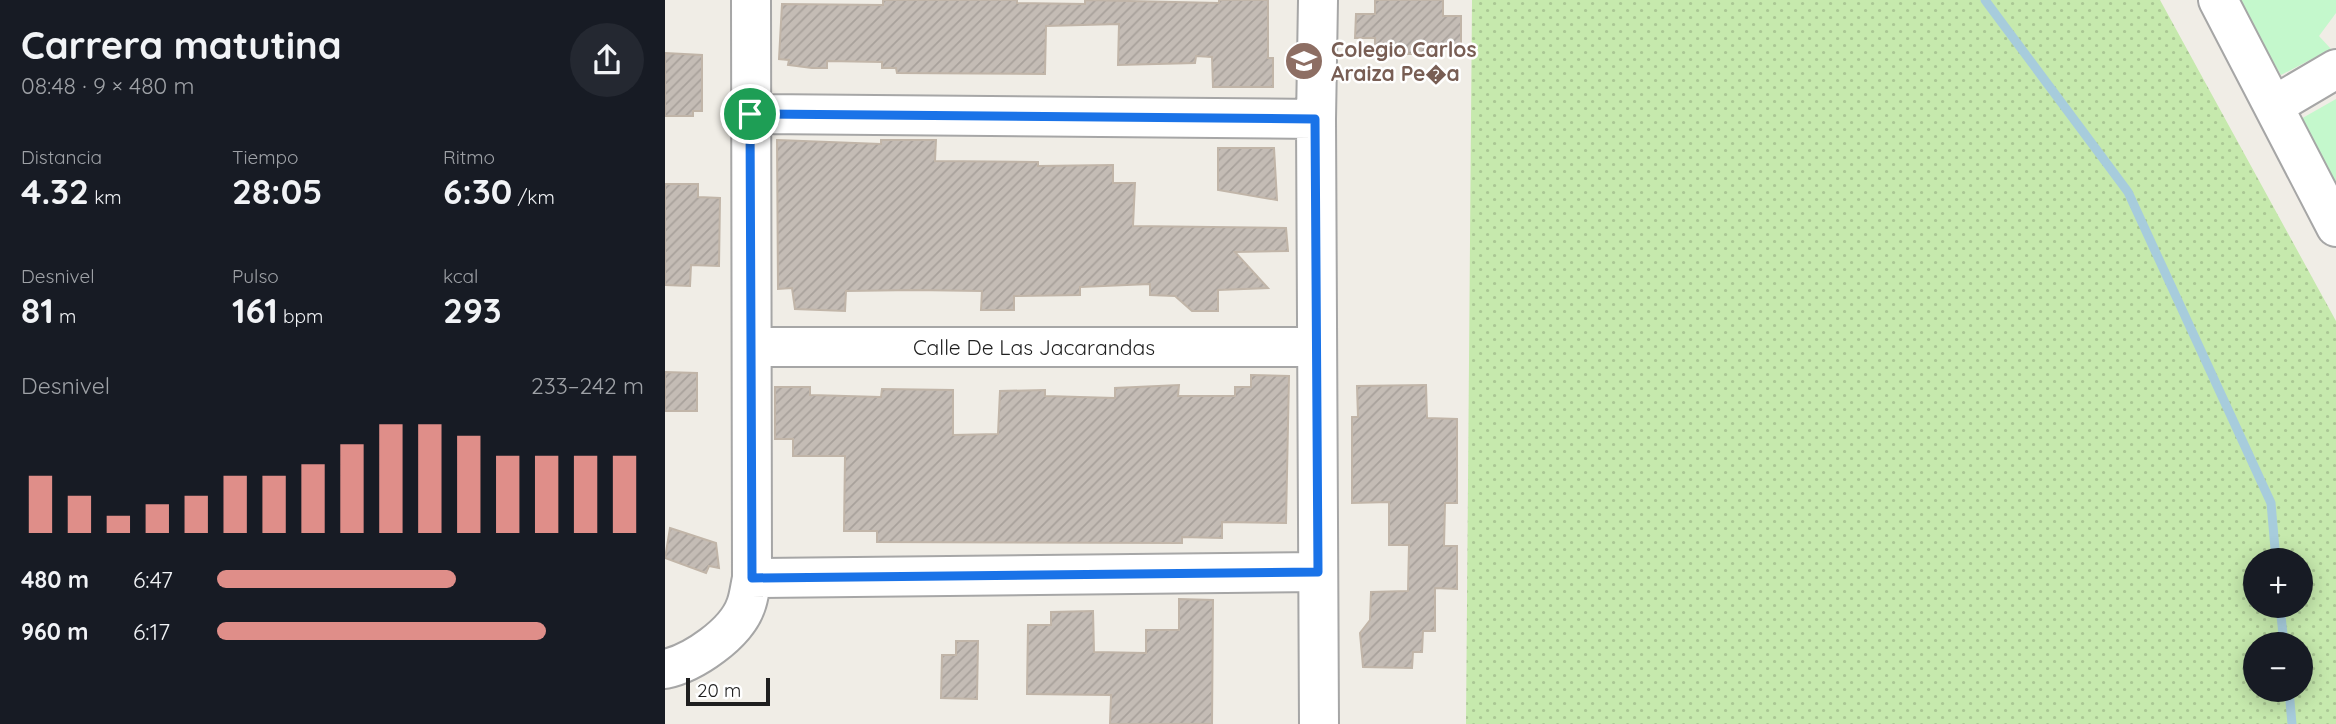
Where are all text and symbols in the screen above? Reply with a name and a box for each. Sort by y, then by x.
text: Carrera matutina [21,21,342,69]
button: share [570,23,644,97]
place label: Colegio Carlos Araiza Pe�a [1331,36,1477,86]
school or university icon: Colegio Carlos Araiza Pe�a [1283,40,1325,82]
text: 08:48 · 9 × 480 m [21,71,195,100]
pin [720,84,780,144]
icon: arrive [731,95,769,133]
text: Distancia [21,145,102,169]
text: Tiempo [232,145,299,169]
text: Ritmo [443,145,495,169]
text: 4.32 [21,169,89,213]
text: 28:05 [232,169,322,213]
text: 6:30 [443,169,512,213]
text: km [89,185,122,209]
text: /km [512,185,555,209]
text: Desnivel [21,264,95,288]
text: Pulso [232,264,279,288]
text: kcal [443,264,478,288]
text: 81 [21,288,54,332]
text: 161 [232,288,278,332]
text: 293 [443,288,502,332]
text: m [54,304,76,328]
text: bpm [278,304,323,328]
street label: Calle De Las Jacarandas [913,334,1155,360]
text: Desnivel [21,371,110,400]
text: 233–242 m [531,371,644,400]
map controls [2243,548,2313,702]
button: + [2243,548,2313,618]
text: 480 m [21,565,89,594]
text: 6:47 [133,565,173,594]
text: 960 m [21,617,89,646]
text: 6:17 [133,617,170,646]
button: − [2243,632,2313,702]
scale bar [686,675,770,707]
text: 20 m [697,678,741,702]

